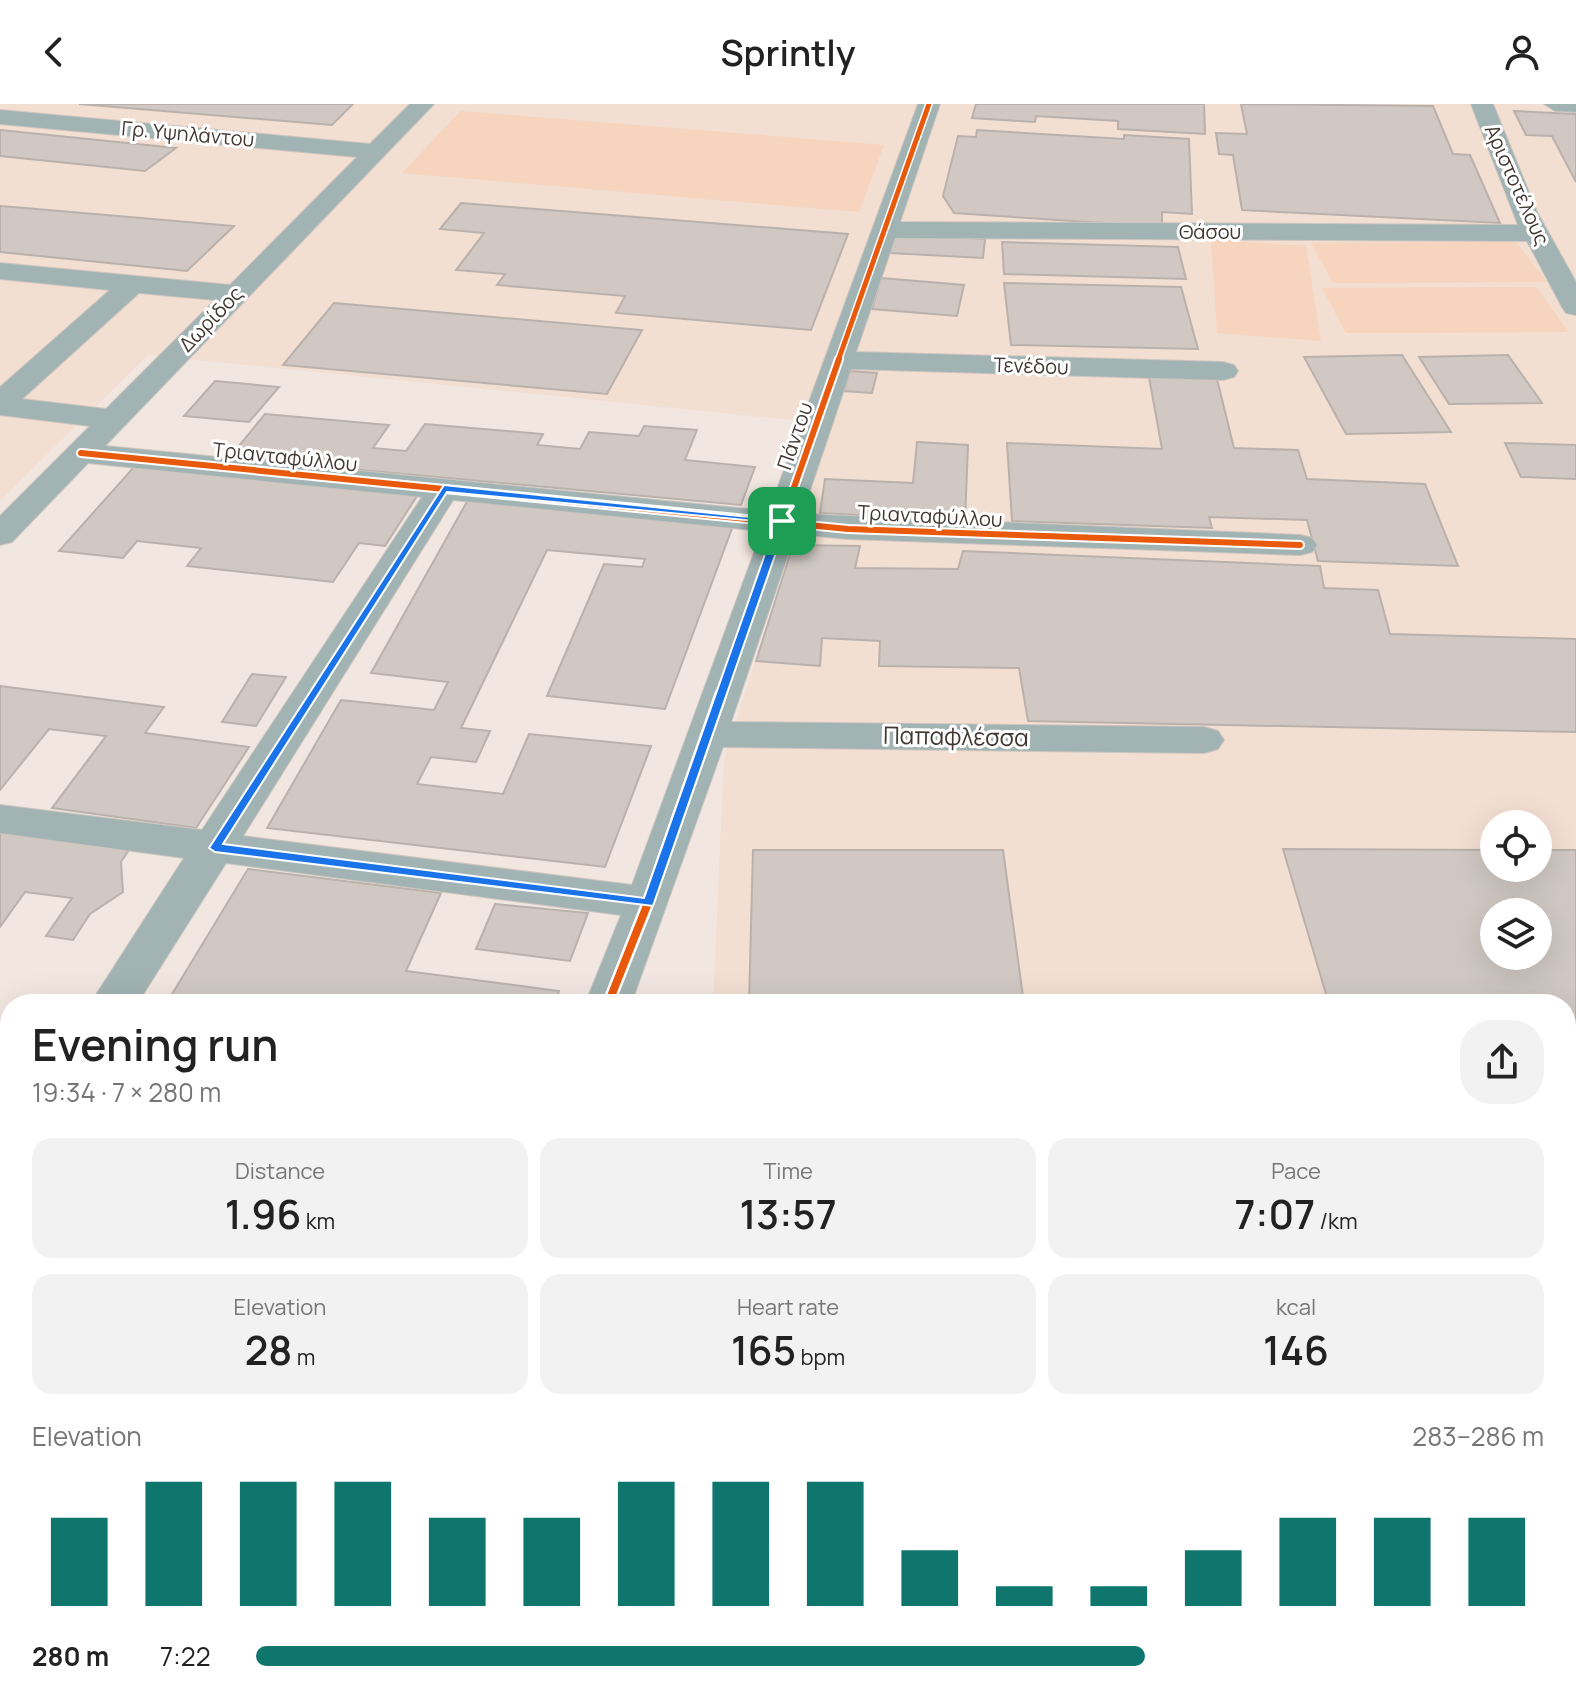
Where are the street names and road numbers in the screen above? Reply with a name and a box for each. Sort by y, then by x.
street label: Γρ. Υψηλάντου [121,114,255,153]
street label: Αριστοτέλους [1479,120,1556,249]
street label: Θάσου [1179,218,1241,245]
street label: Δωρίδος [173,280,249,357]
street label: Τενέδου [993,351,1069,380]
street label: Πάντου [770,399,819,473]
street label: Τριανταφύλλου [211,435,359,478]
street label: Τριανταφύλλου [857,498,1003,533]
street label: Παπαφλέσσα [883,718,1029,753]

